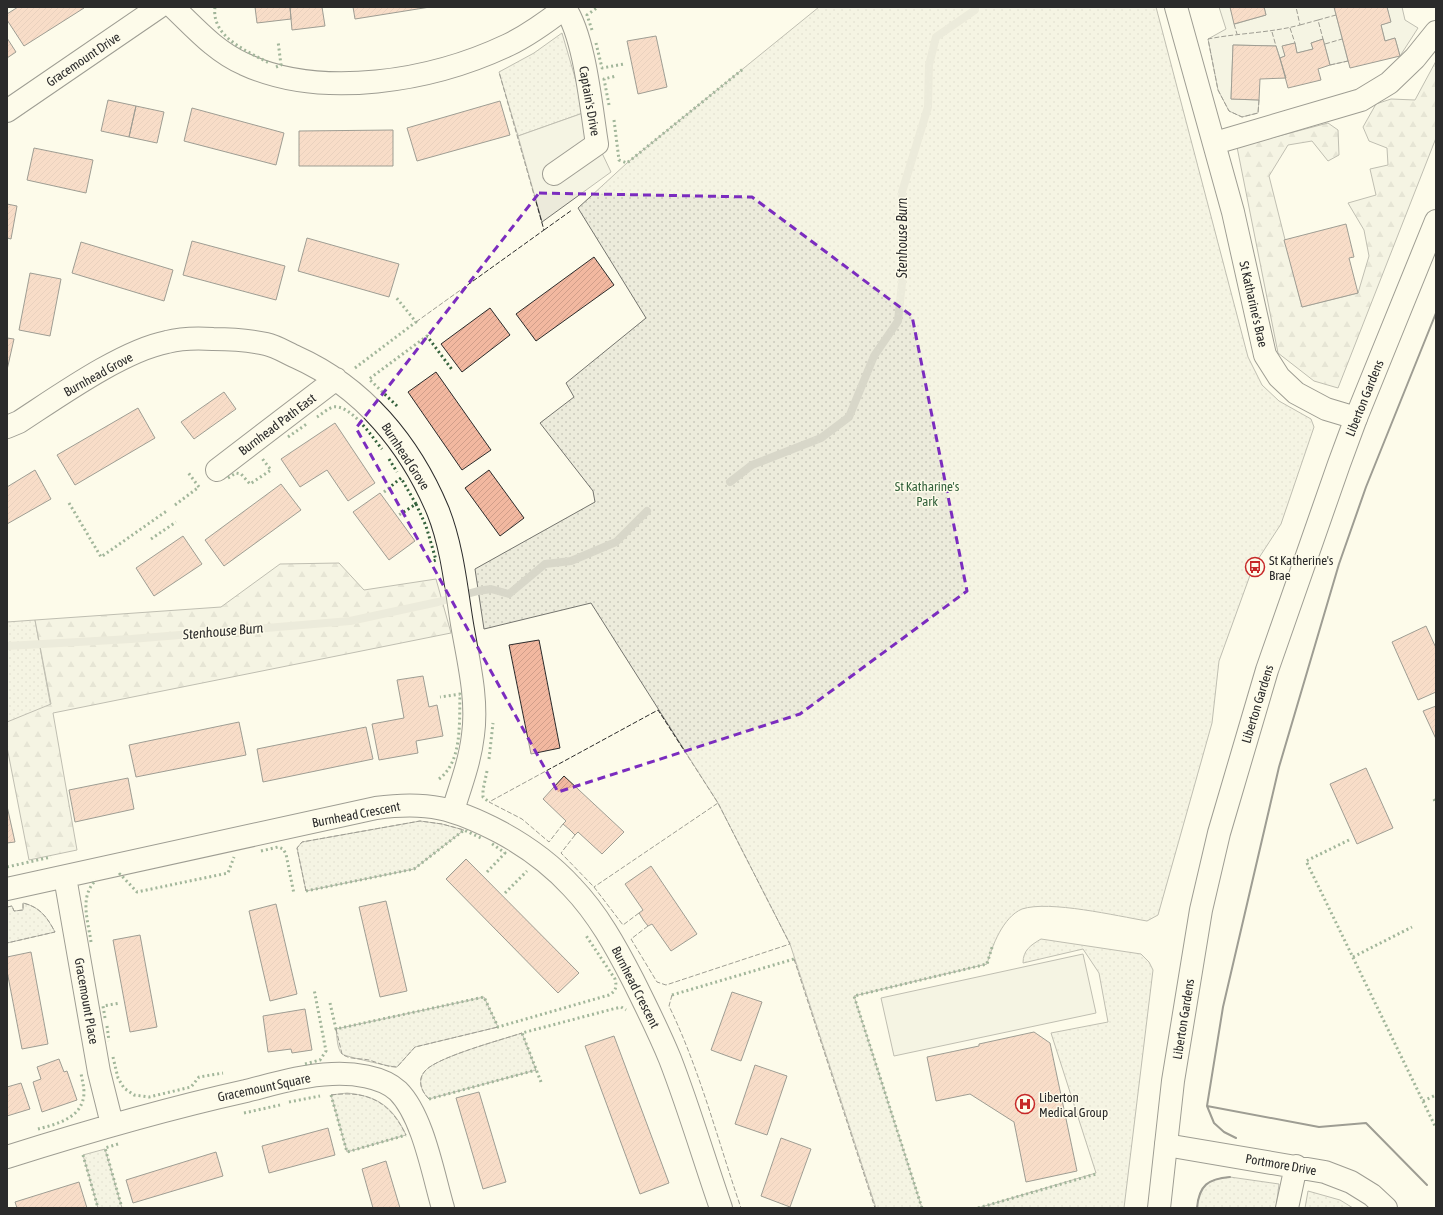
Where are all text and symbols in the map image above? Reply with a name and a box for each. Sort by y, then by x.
street label: Gracemount Drive [43,29,123,90]
street label: Captain's Drive [576,65,603,137]
water label: Stenhouse Burn [894,198,910,279]
street label: St Katharine's Brae [1236,260,1271,349]
street label: Burnhead Grove [61,349,135,400]
street label: Liberton Gardens [1342,357,1387,439]
street label: Burnhead Path East [236,390,319,458]
street label: Burnhead Grove [378,420,433,493]
park label: St Katharine's Park [895,479,960,509]
place label: St Katherine's Brae [1269,553,1334,583]
bus stop icon: St Katherine's Brae [1244,556,1266,578]
water label: Stenhouse Burn [181,620,264,643]
street label: Liberton Gardens [1238,663,1277,745]
street label: Burnhead Crescent [311,799,402,830]
street label: Burnhead Crescent [609,944,663,1031]
street label: Gracemount Place [72,957,101,1046]
street label: Liberton Gardens [1170,977,1197,1060]
street label: Gracemount Square [216,1070,312,1105]
place label: Liberton Medical Group [1039,1090,1108,1120]
hospital icon: Liberton Medical Group [1014,1093,1036,1115]
street label: Portmore Drive [1244,1151,1318,1178]

